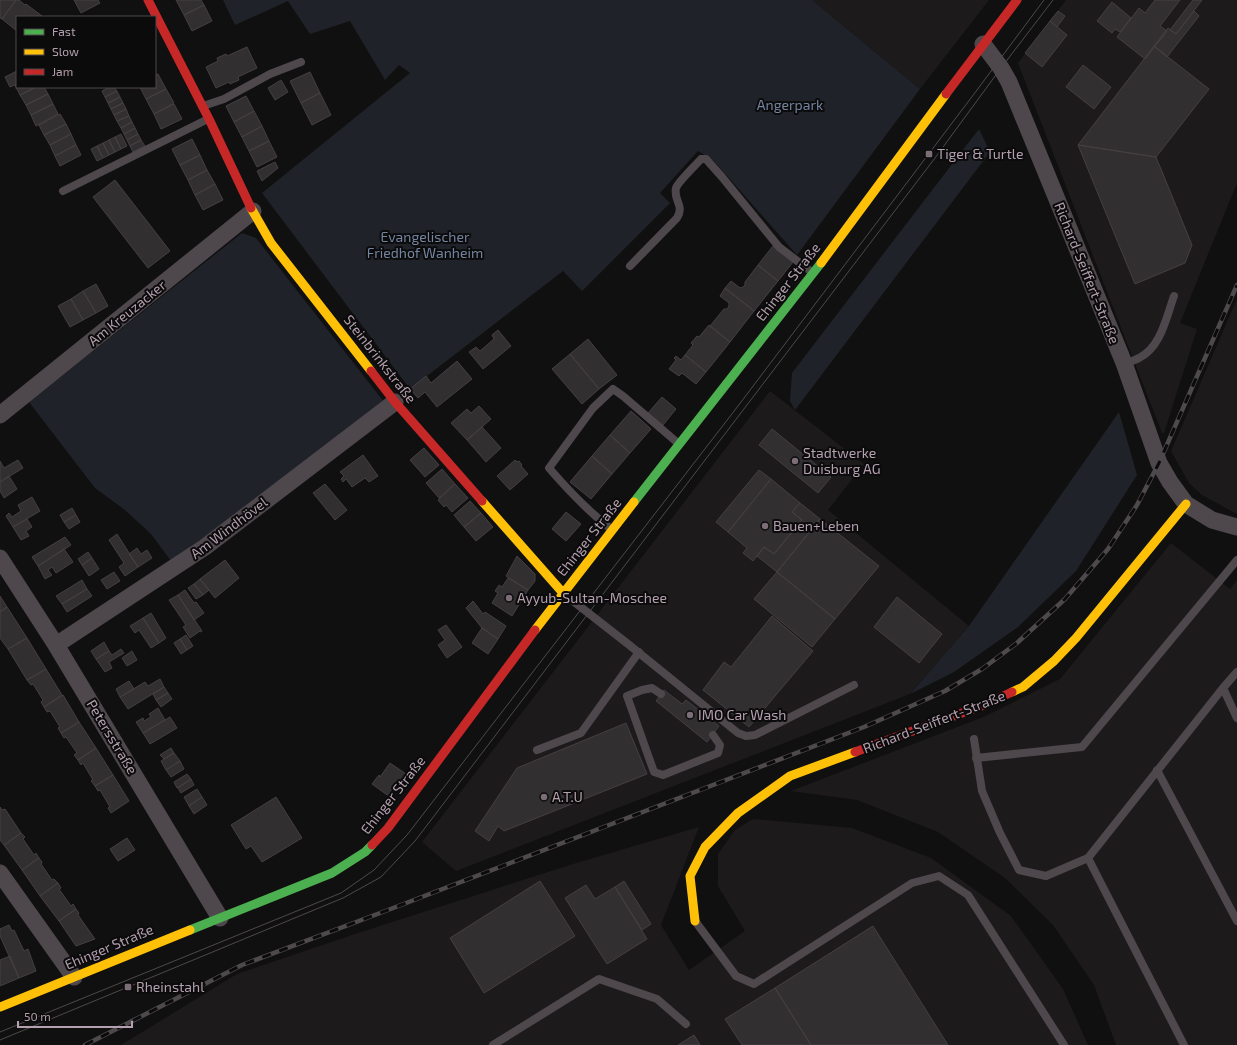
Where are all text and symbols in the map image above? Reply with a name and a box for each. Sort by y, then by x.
legend [16,16,156,88]
text: Fast [52,24,76,38]
text: Slow [52,44,79,58]
text: Jam [52,64,73,78]
park label: Angerpark [757,96,823,113]
place label: Tiger & Turtle [937,145,1023,162]
marker: Tiger & Turtle [924,149,934,159]
street label: Richard-Seiffert-Straße [1051,200,1124,346]
park label: Evangelischer Friedhof Wanheim [367,228,483,261]
street label: Ehinger Straße [752,239,823,324]
street label: Am Kreuzacker [84,276,169,349]
street label: Steinbrinkstraße [341,311,420,406]
place label: Stadtwerke Duisburg AG [803,444,880,477]
marker: Stadtwerke Duisburg AG [790,456,800,466]
street label: Am Windhövel [187,493,271,562]
street label: Ehinger Straße [553,494,624,579]
place label: Bauen+Leben [773,517,859,534]
marker: Bauen+Leben [760,521,770,531]
place label: Ayyub-Sultan-Moschee [517,589,667,606]
marker: Ayyub-Sultan-Moschee [504,593,514,603]
street label: Richard-Seiffert-Straße [860,687,1007,757]
street label: Petersstraße [84,696,141,777]
place label: IMO Car Wash [698,706,786,723]
marker: IMO Car Wash [685,710,695,720]
street label: Ehinger Straße [357,752,428,837]
place label: A.T.U [552,788,583,805]
marker: A.T.U [539,792,549,802]
street label: Ehinger Straße [62,920,156,973]
place label: Rheinstahl [136,978,205,995]
marker: Rheinstahl [123,982,133,992]
scale bar [18,1003,132,1029]
text: 50 m [24,1009,51,1023]

